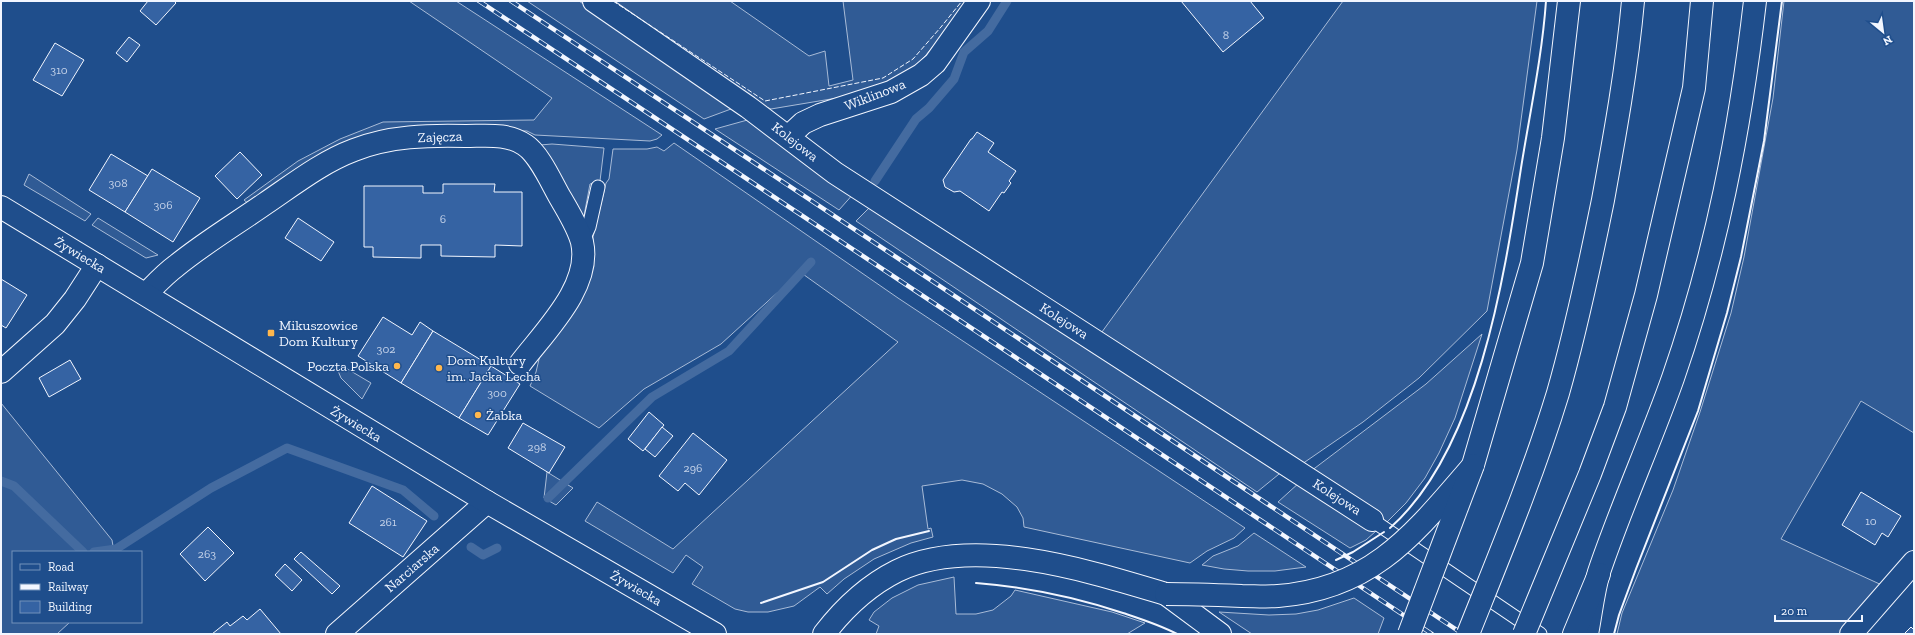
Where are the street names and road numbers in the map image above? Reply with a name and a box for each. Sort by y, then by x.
street label: Wiklinowa [842,75,908,114]
street label: Kolejowa [768,119,822,166]
street label: Zajęcza [417,128,463,146]
street label: Żywiecka [51,233,109,277]
street label: Kolejowa [1037,299,1092,343]
street label: Żywiecka [327,402,385,446]
street label: Kolejowa [1310,475,1365,519]
street label: Narciarska [382,540,443,596]
street label: Żywiecka [607,567,665,610]

